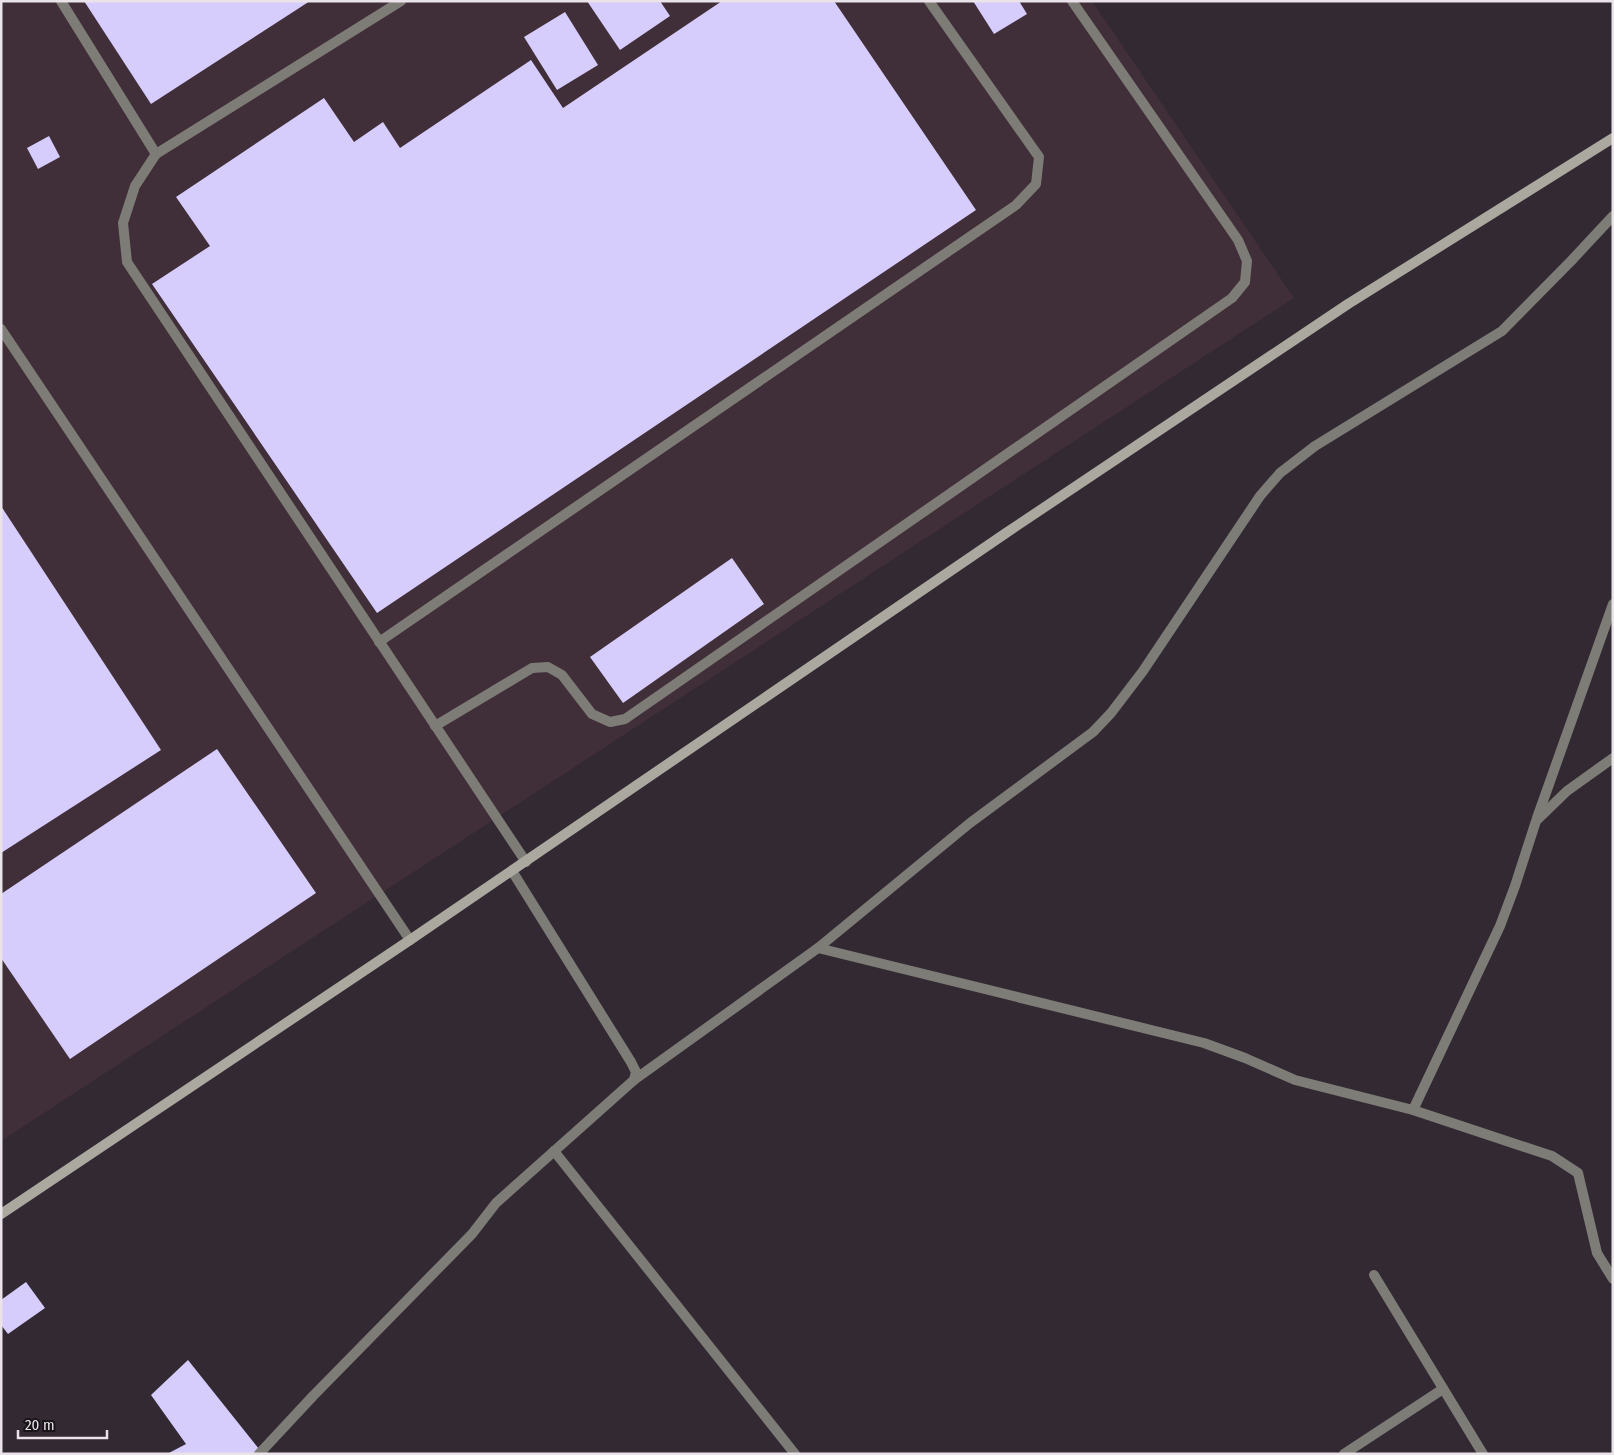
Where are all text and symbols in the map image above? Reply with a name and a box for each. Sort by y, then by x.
scale bar [18,1408,106,1440]
text: 20 m [25,1416,55,1434]

